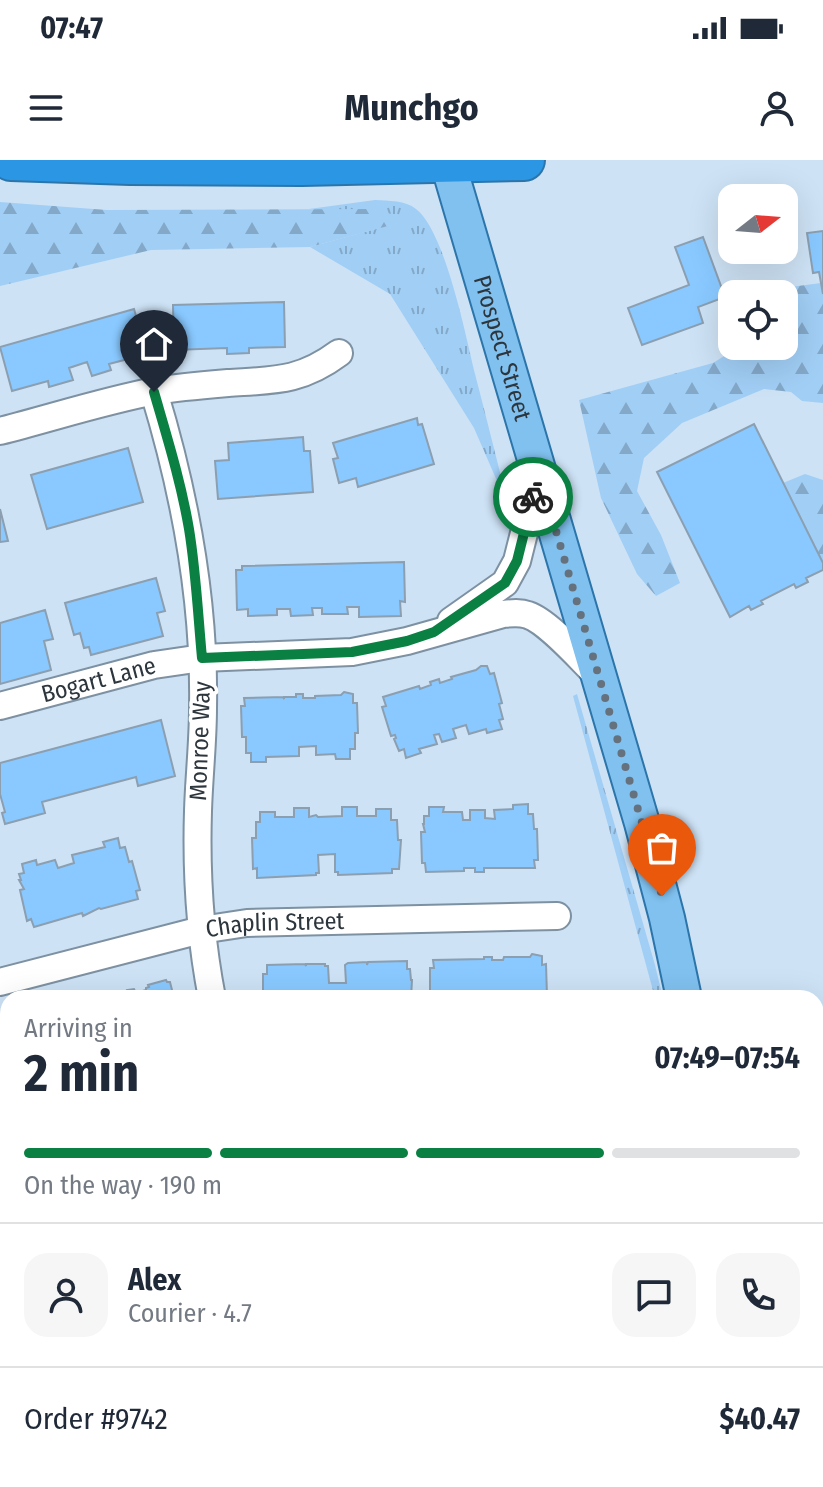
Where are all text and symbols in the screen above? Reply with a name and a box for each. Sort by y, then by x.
text: 07:47 [40,10,103,46]
icon: menu [24,86,68,130]
text: Munchgo [344,86,479,130]
icon: person [755,86,799,130]
north arrow [718,184,798,264]
map controls [718,184,798,360]
street label: Prospect Street [468,272,537,424]
button: locate [718,280,798,360]
pin [120,310,188,392]
icon: home [132,322,176,366]
courier [493,457,573,537]
icon: bike [511,475,555,519]
street label: Bogart Lane [38,651,159,708]
street label: Monroe Way [184,680,216,801]
pin [628,814,696,896]
icon: bag [640,826,684,870]
street label: Chaplin Street [204,907,345,943]
text: Arriving in [24,1013,133,1044]
text: 07:49–07:54 [654,1040,800,1076]
text: 2 min [24,1042,139,1105]
text: On the way · 190 m [24,1170,222,1201]
button: person [24,1253,108,1337]
button: chat [612,1253,696,1337]
button: phone [716,1253,800,1337]
text: Alex [128,1262,181,1298]
text: Courier · 4.7 [128,1298,252,1329]
text: Order #9742 [24,1401,168,1437]
text: $40.47 [719,1401,800,1437]

